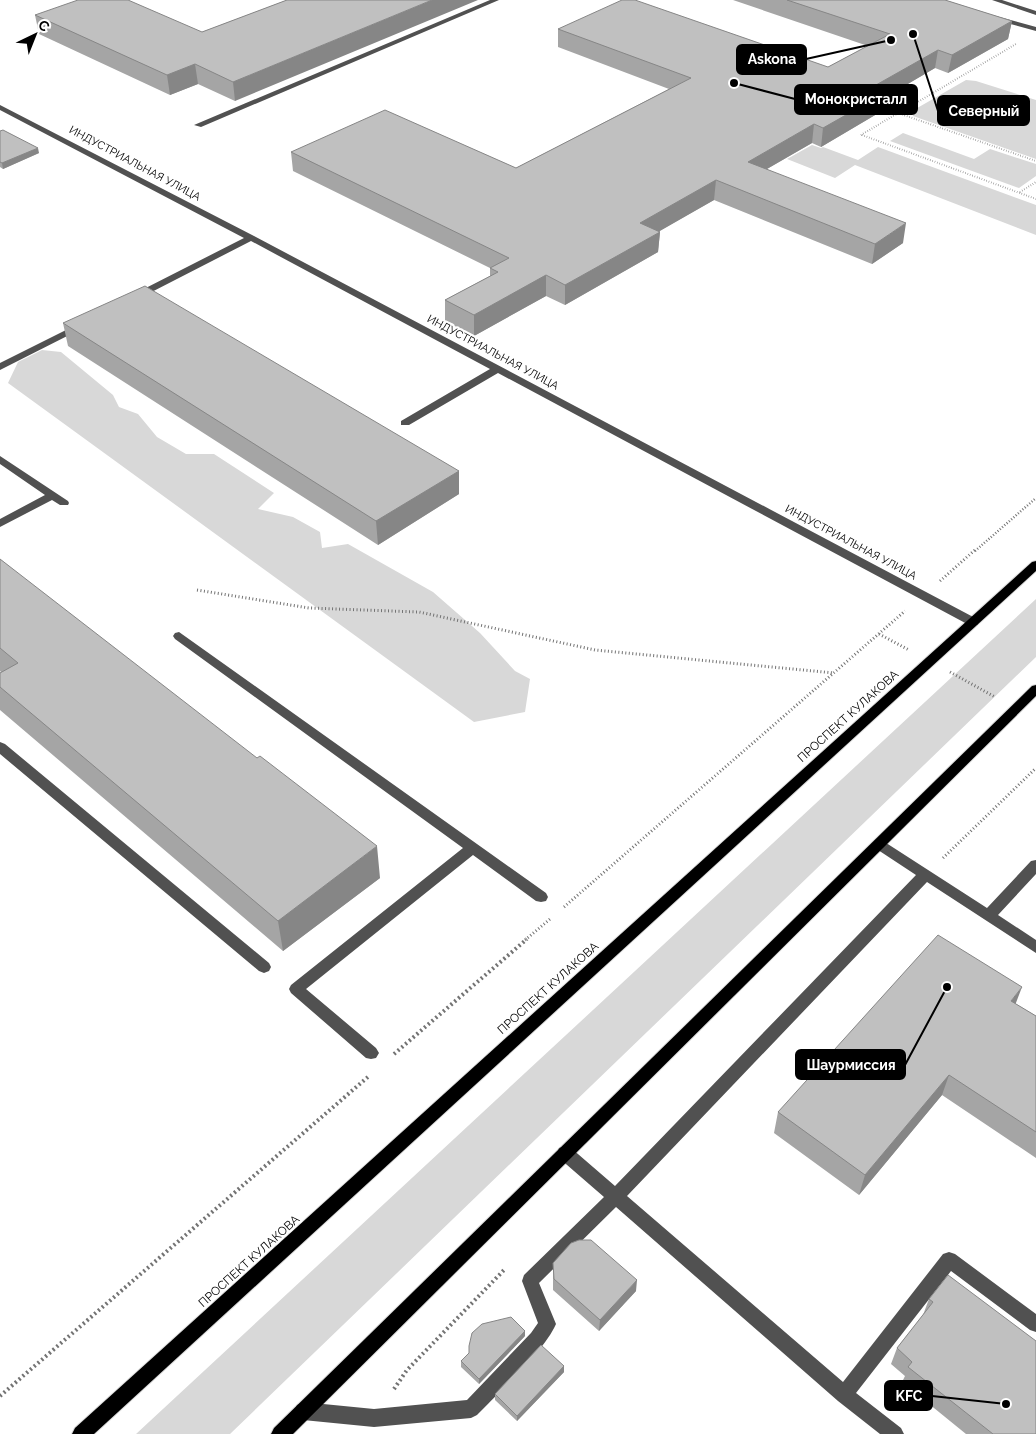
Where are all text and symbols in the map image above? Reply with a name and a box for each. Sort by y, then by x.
north arrow [10,10,60,60]
text: С [35,16,53,35]
callout: Askona [737,45,806,74]
text: Askona [748,51,796,67]
callout: Монокристалл [795,85,917,114]
text: Монокристалл [805,91,907,107]
callout: Северный [938,96,1029,125]
text: Северный [949,103,1019,119]
street label: ИНДУСТРИАЛЬНАЯ УЛИЦА [67,123,203,204]
street label: ИНДУСТРИАЛЬНАЯ УЛИЦА [425,312,561,393]
street label: ИНДУСТРИАЛЬНАЯ УЛИЦА [783,502,919,583]
street label: ПРОСПЕКТ КУЛАКОВА [795,667,901,765]
street label: ПРОСПЕКТ КУЛАКОВА [495,939,601,1037]
callout: Шаурмиссия [796,1050,905,1079]
text: Шаурмиссия [806,1057,896,1073]
street label: ПРОСПЕКТ КУЛАКОВА [196,1212,302,1310]
callout: KFC [885,1381,932,1410]
text: KFC [896,1388,923,1404]

